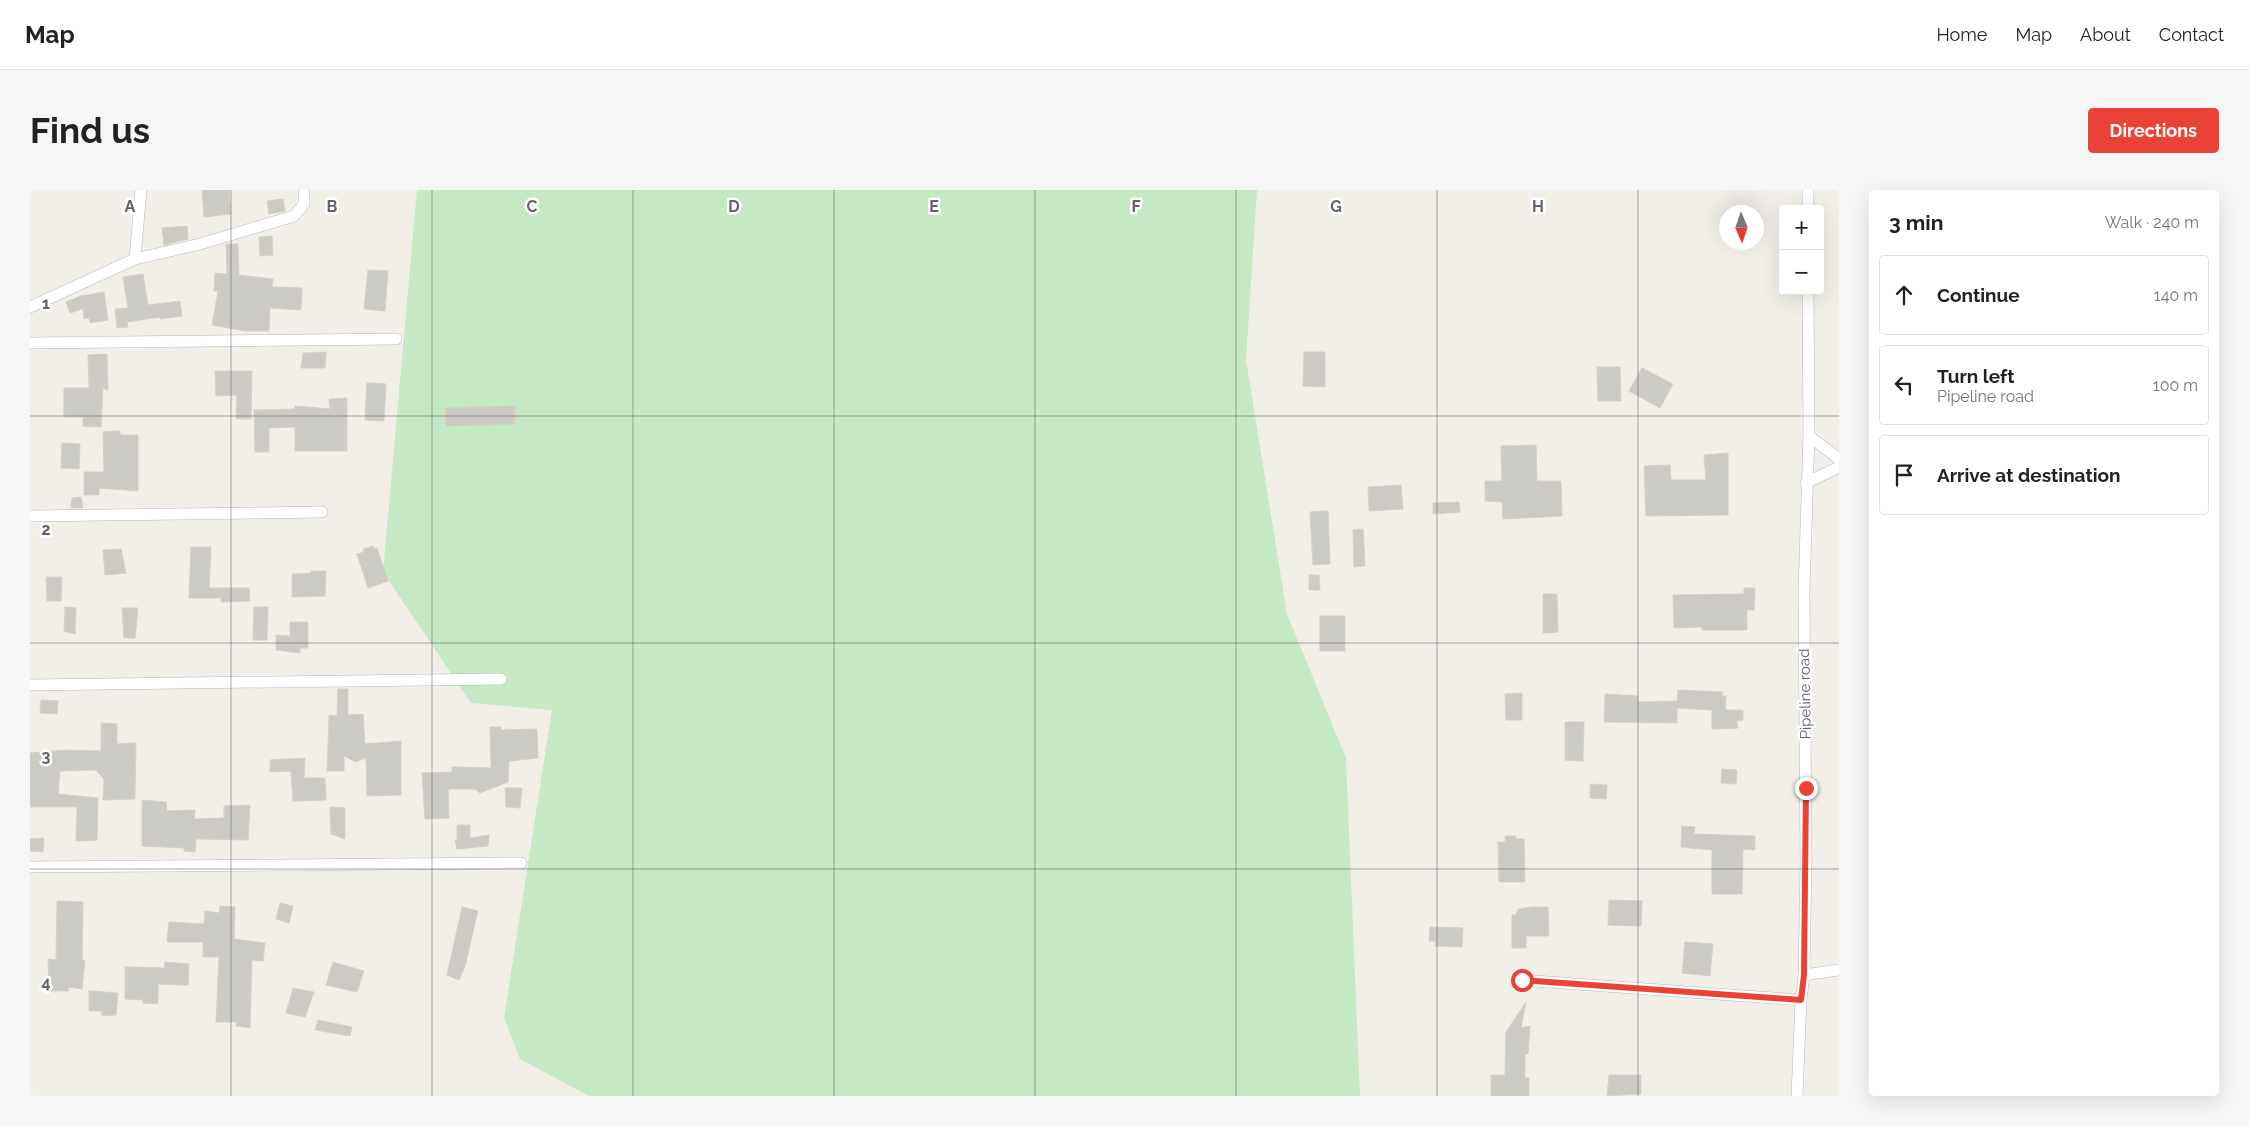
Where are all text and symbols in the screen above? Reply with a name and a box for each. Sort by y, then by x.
text: Map [25,20,75,49]
text: Home [1936,24,1987,45]
text: Map [2015,24,2052,45]
text: About [2080,24,2131,45]
text: Contact [2159,24,2224,45]
button: Directions [2088,108,2219,153]
text: Find us [30,110,150,151]
text: A [125,197,136,216]
text: B [327,197,338,216]
text: C [527,197,538,216]
text: D [728,197,740,216]
text: E [929,197,939,216]
text: F [1131,197,1141,216]
text: G [1330,197,1342,216]
text: H [1532,197,1544,216]
north arrow [1719,205,1764,250]
map controls [1779,205,1824,295]
button: + [1779,205,1824,250]
text: 3 min [1889,210,1943,235]
text: Walk · 240 m [2105,213,2199,232]
button: − [1779,250,1824,295]
icon: ahead [1890,281,1918,309]
text: Continue [1937,284,2020,306]
text: 140 m [2154,286,2198,305]
text: 1 [42,294,50,313]
text: Turn left [1937,365,2014,387]
icon: left [1890,371,1918,399]
text: 100 m [2153,376,2198,395]
text: Pipeline road [1937,387,2034,406]
icon: arrive [1890,461,1918,489]
text: Arrive at destination [1937,464,2121,486]
text: 2 [41,520,51,539]
street label: Pipeline road [1795,648,1815,740]
text: 3 [42,747,51,766]
route end [1795,777,1818,800]
route start [1511,969,1534,992]
text: 4 [41,973,51,992]

